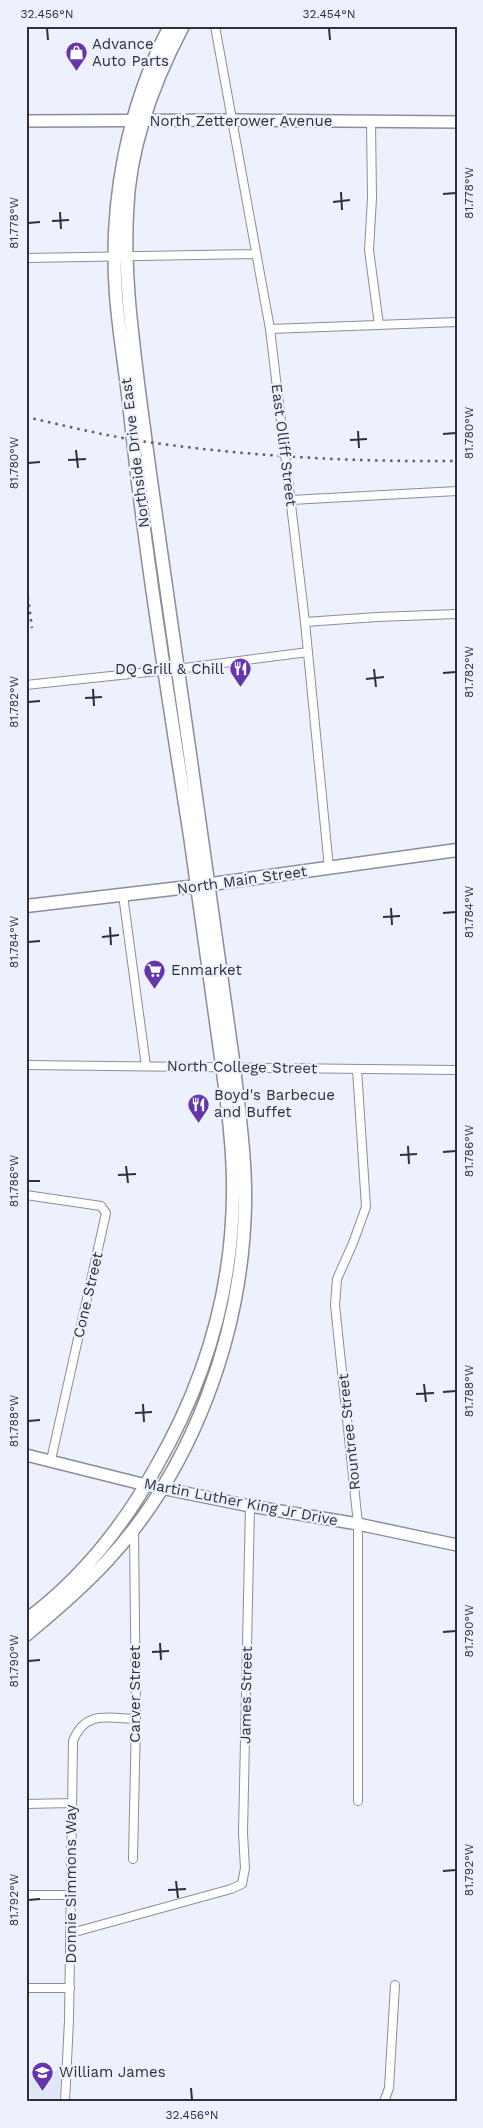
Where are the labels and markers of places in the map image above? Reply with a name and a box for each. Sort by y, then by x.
place label: Advance Auto Parts [92,35,169,70]
shop icon: Advance Auto Parts [64,41,88,72]
restaurant icon: DQ Grill & Chill [228,657,252,688]
place label: DQ Grill & Chill [115,660,224,678]
supermarket icon: Enmarket [143,958,167,989]
place label: Enmarket [171,961,242,979]
place label: Boyd's Barbecue and Buffet [214,1086,335,1121]
restaurant icon: Boyd's Barbecue and Buffet [186,1092,210,1123]
school or university icon: William James [31,2060,55,2091]
place label: William James [59,2063,166,2081]

